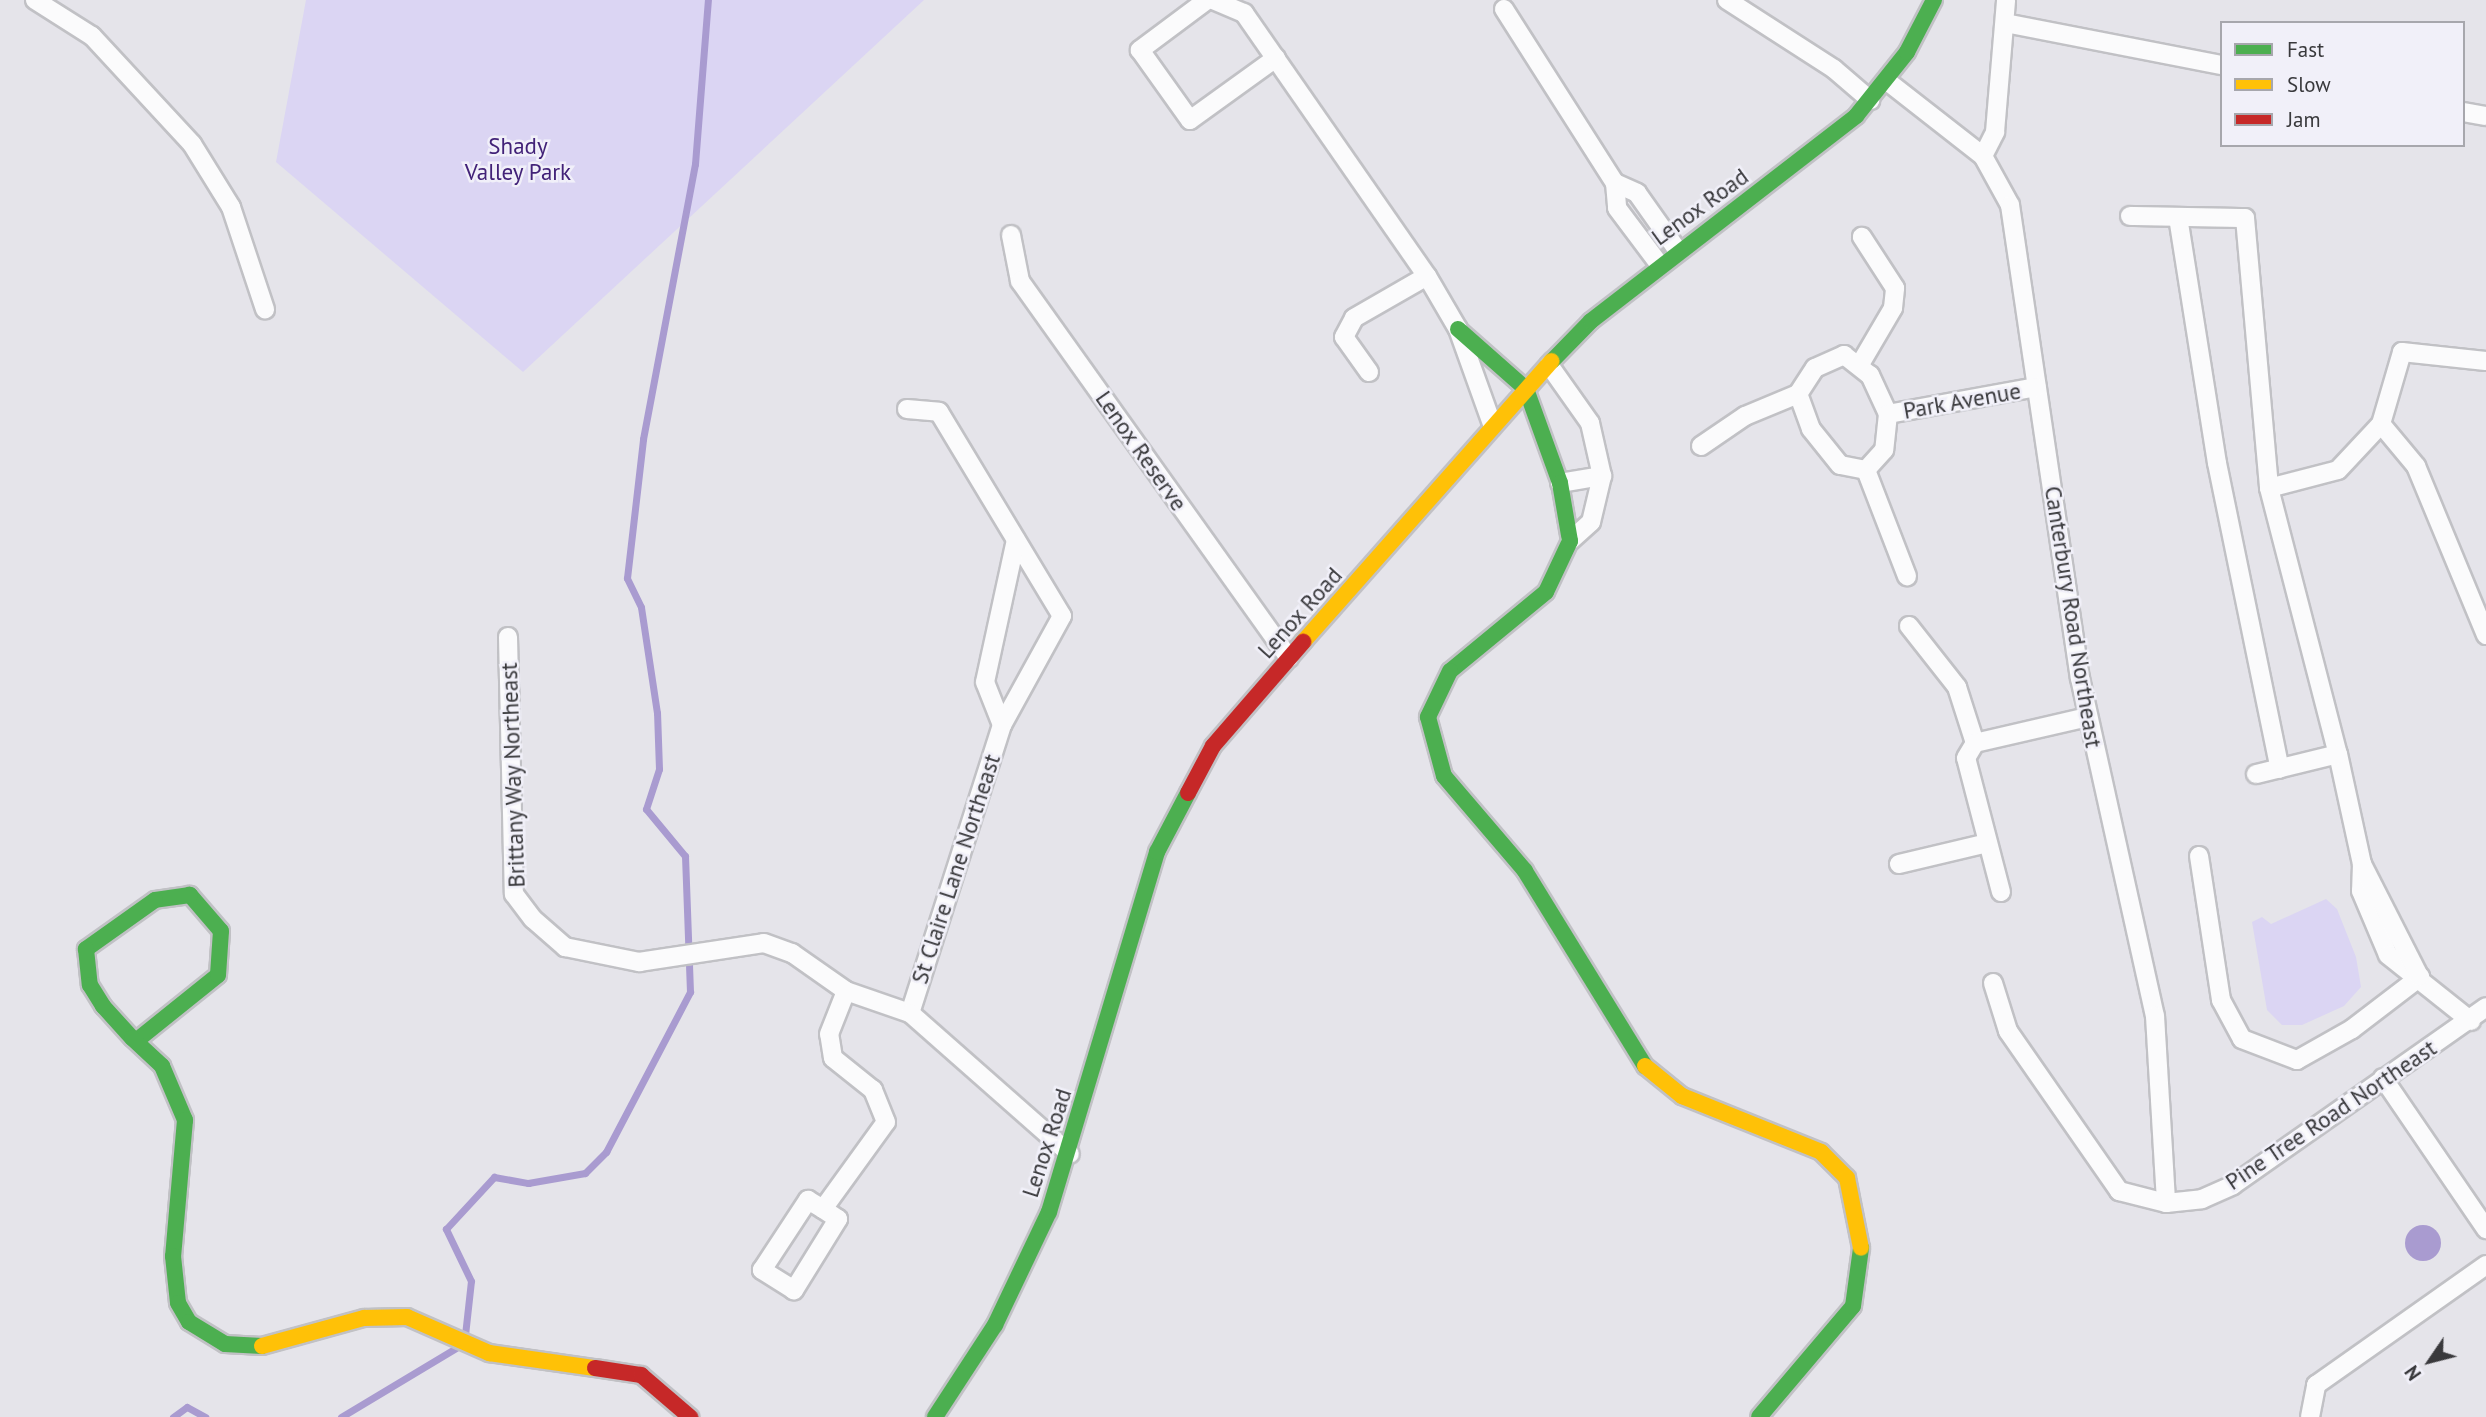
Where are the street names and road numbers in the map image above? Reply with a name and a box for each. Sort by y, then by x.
street label: Lenox Road [1646,163,1754,251]
street label: Park Avenue [1900,377,2024,425]
street label: Lenox Reserve [1089,386,1193,516]
street label: Canterbury Road Northeast [2039,484,2107,750]
street label: Lenox Road [1252,562,1348,664]
street label: Brittany Way Northeast [495,661,531,889]
street label: St Claire Lane Northeast [906,751,1006,987]
street label: Pine Tree Road Northeast [2220,1034,2442,1196]
street label: Lenox Road [1016,1085,1078,1201]

